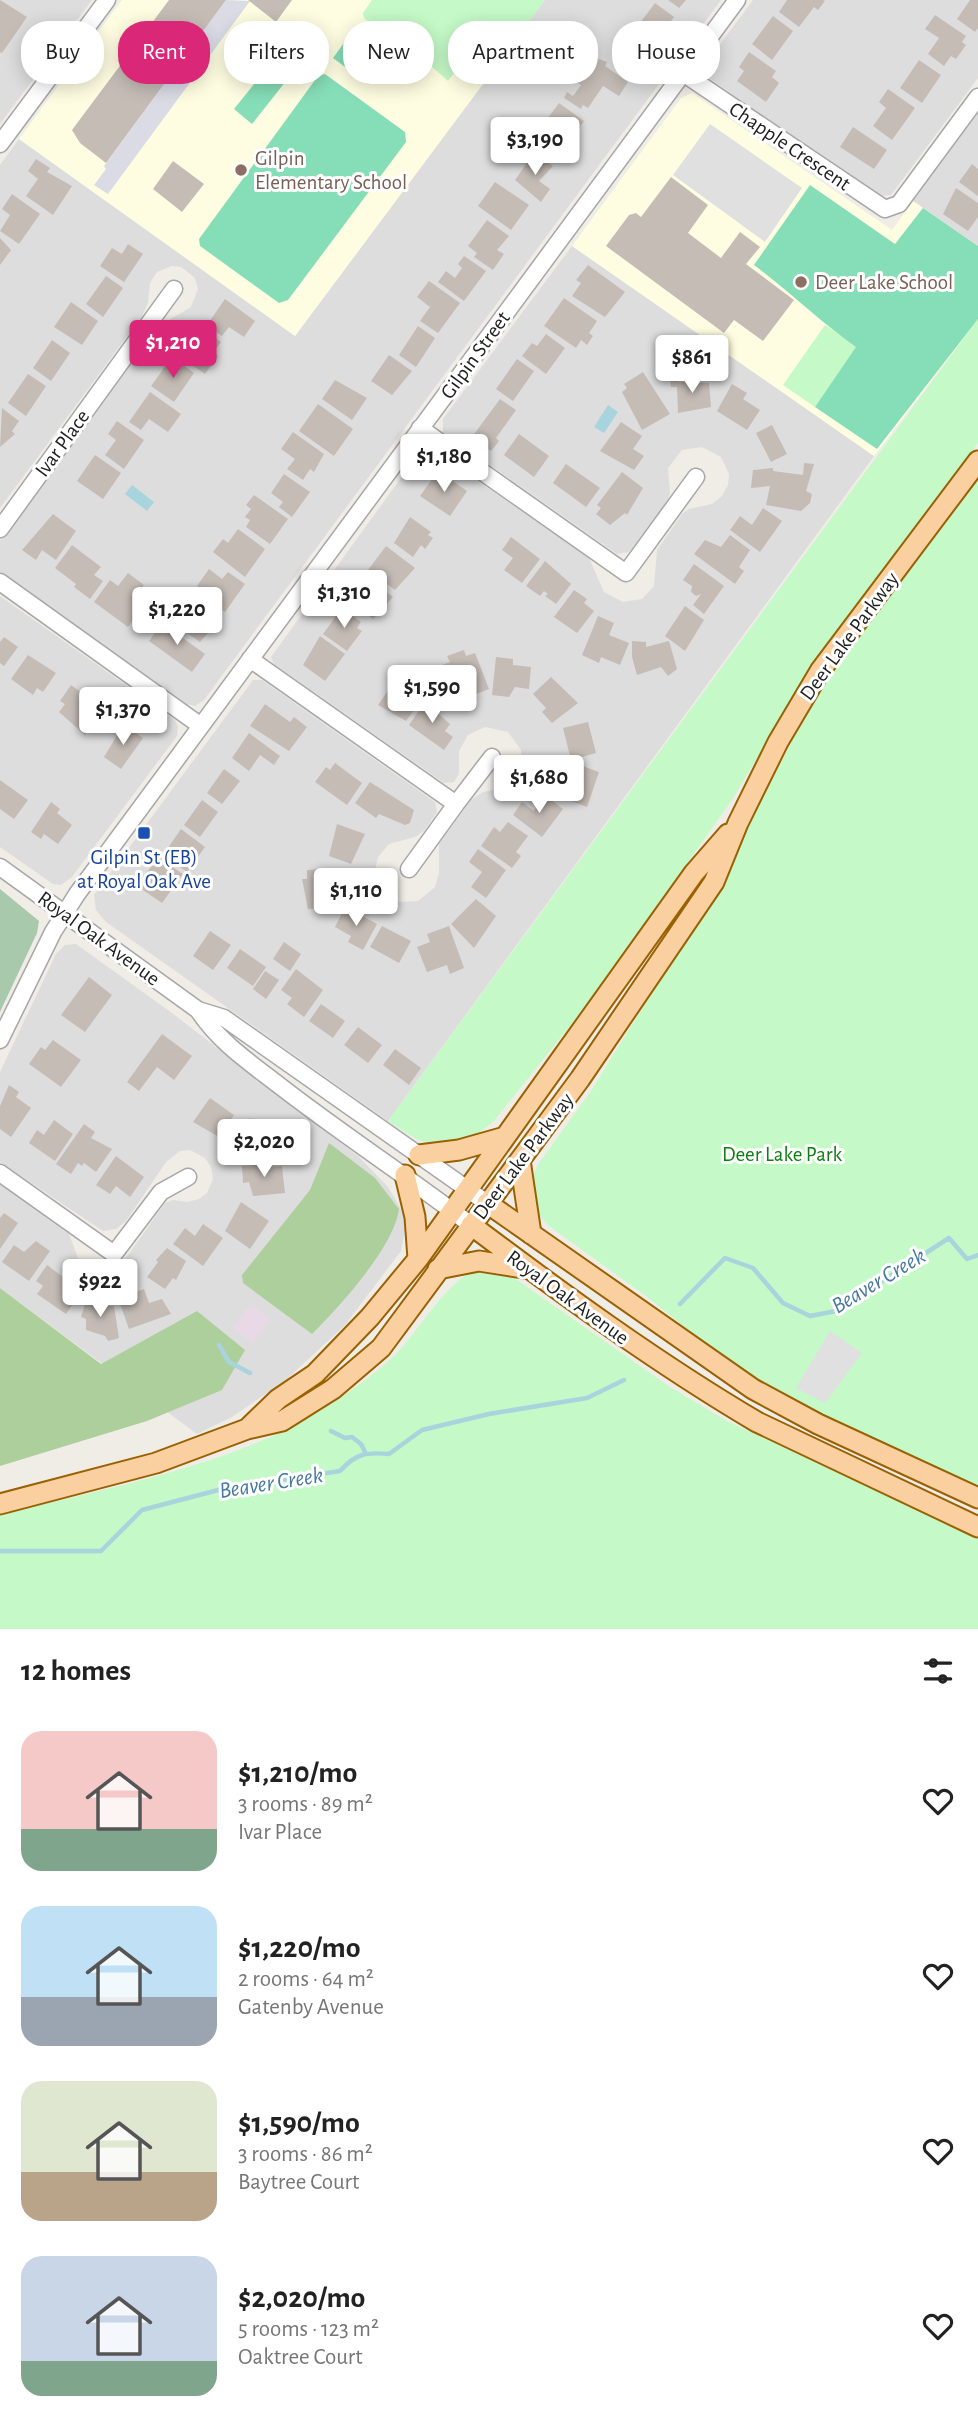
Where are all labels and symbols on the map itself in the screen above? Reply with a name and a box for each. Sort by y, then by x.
street label: Chapple Crescent [725,98,854,195]
pin: $3,190 [478,118,592,177]
place label: Gilpin Elementary School [255,148,407,193]
marker: Gilpin Elementary School [233,162,249,178]
place label: Deer Lake School [815,272,953,293]
marker: Deer Lake School [793,274,809,290]
street label: Gilpin Street [437,307,514,403]
pin: $1,210 [116,320,230,380]
pin: $861 [651,336,733,395]
street label: Ivar Place [31,406,93,481]
pin: $1,180 [387,434,501,494]
street label: Deer Lake Parkway [796,568,903,704]
pin: $1,310 [287,570,401,630]
pin: $1,220 [120,588,234,647]
pin: $1,590 [375,666,489,725]
pin: $1,370 [66,688,180,747]
pin: $1,680 [482,756,596,815]
marker: Gilpin St (EB) at Royal Oak Ave [136,825,152,841]
place label: Gilpin St (EB) at Royal Oak Ave [77,847,211,892]
pin: $1,110 [299,869,413,928]
street label: Royal Oak Avenue [34,887,164,990]
street label: Deer Lake Parkway [469,1089,578,1224]
pin: $2,020 [207,1120,321,1179]
park label: Deer Lake Park [722,1144,843,1165]
water label: Beaver Creek [828,1244,930,1318]
street label: Royal Oak Avenue [503,1246,633,1349]
pin: $922 [59,1260,141,1319]
water label: Beaver Creek [218,1464,325,1503]

